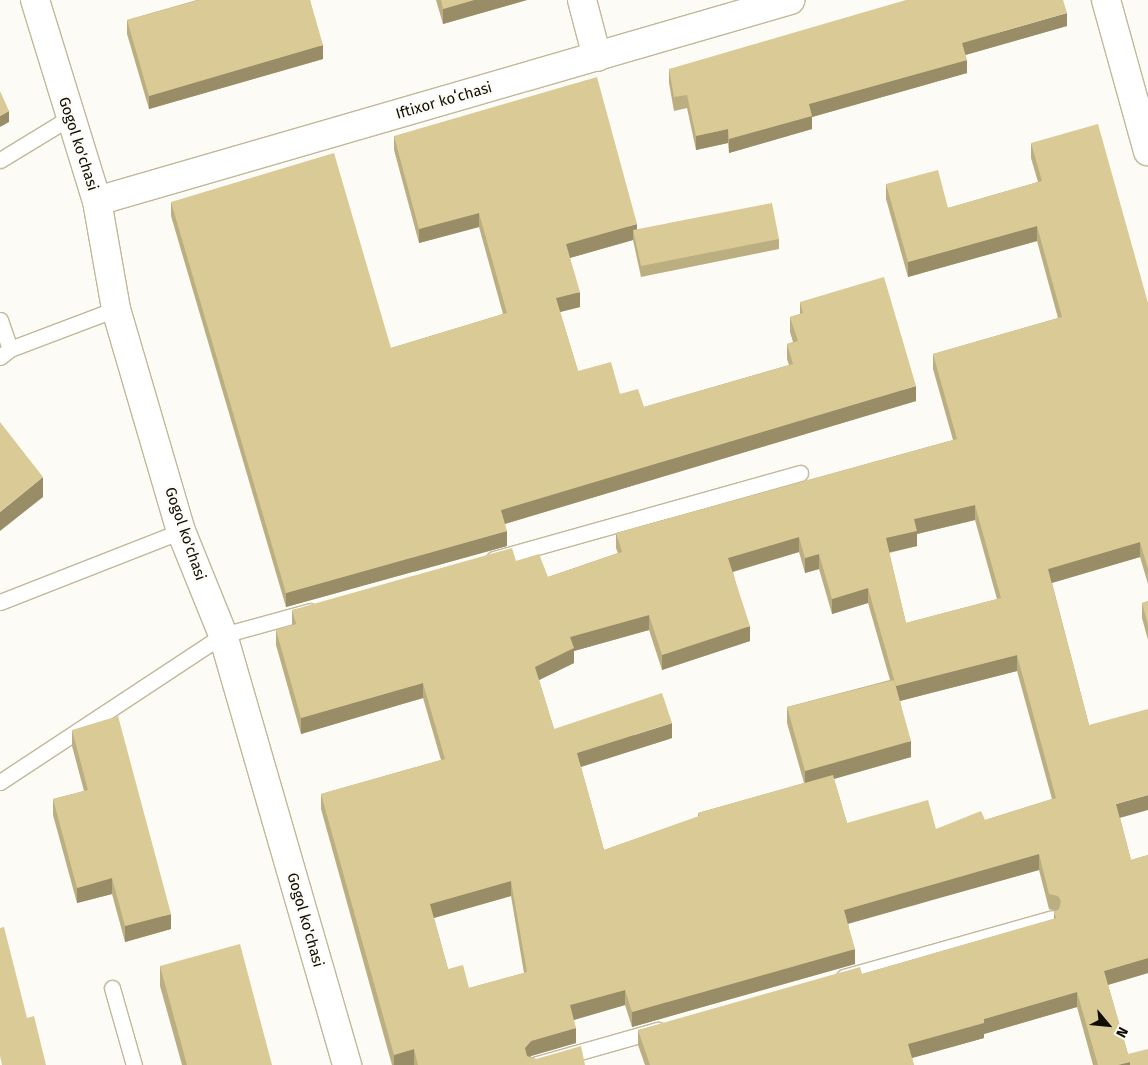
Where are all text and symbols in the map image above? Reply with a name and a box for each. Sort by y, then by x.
street label: Iftixor koʻchasi [394,79,494,123]
street label: Gogol ko'chasi [54,95,102,193]
street label: Gogol ko'chasi [161,485,209,583]
street label: Gogol ko'chasi [283,871,327,969]
north arrow [1083,1000,1133,1050]
text: N [1112,1024,1131,1040]

